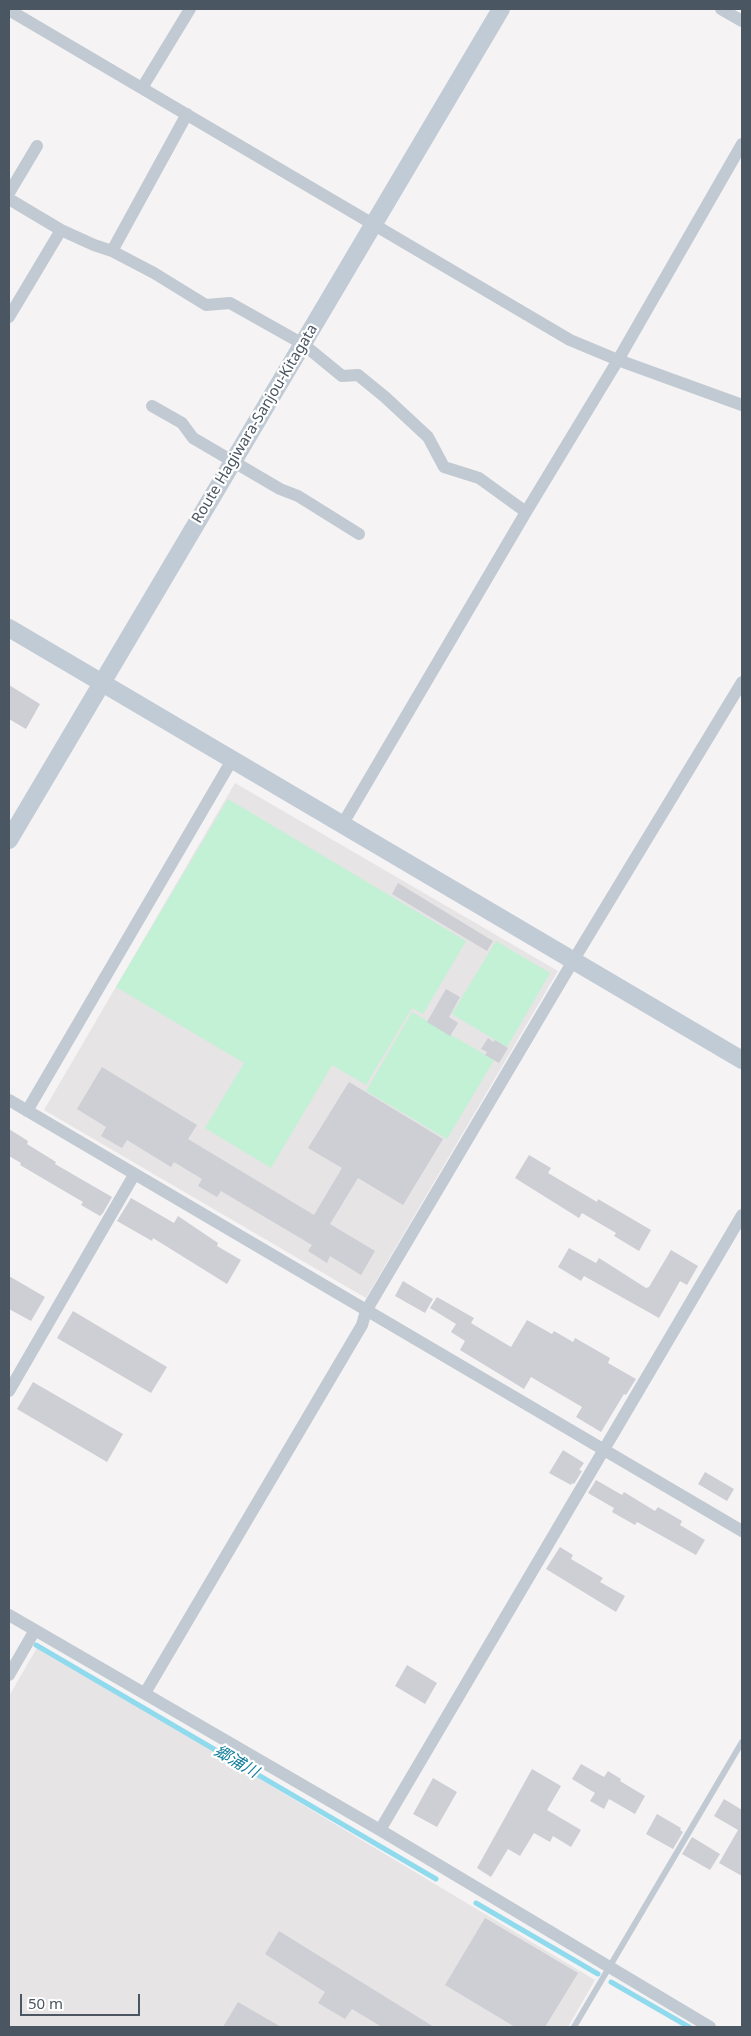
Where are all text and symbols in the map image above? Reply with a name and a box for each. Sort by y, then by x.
street label: Route Hagiwara-Sanjou-Kitagata [188,321,322,527]
water label: 郷浦川 [210,1742,262,1782]
scale bar [22,1984,142,2016]
text: 50 m [28,1993,63,2013]

